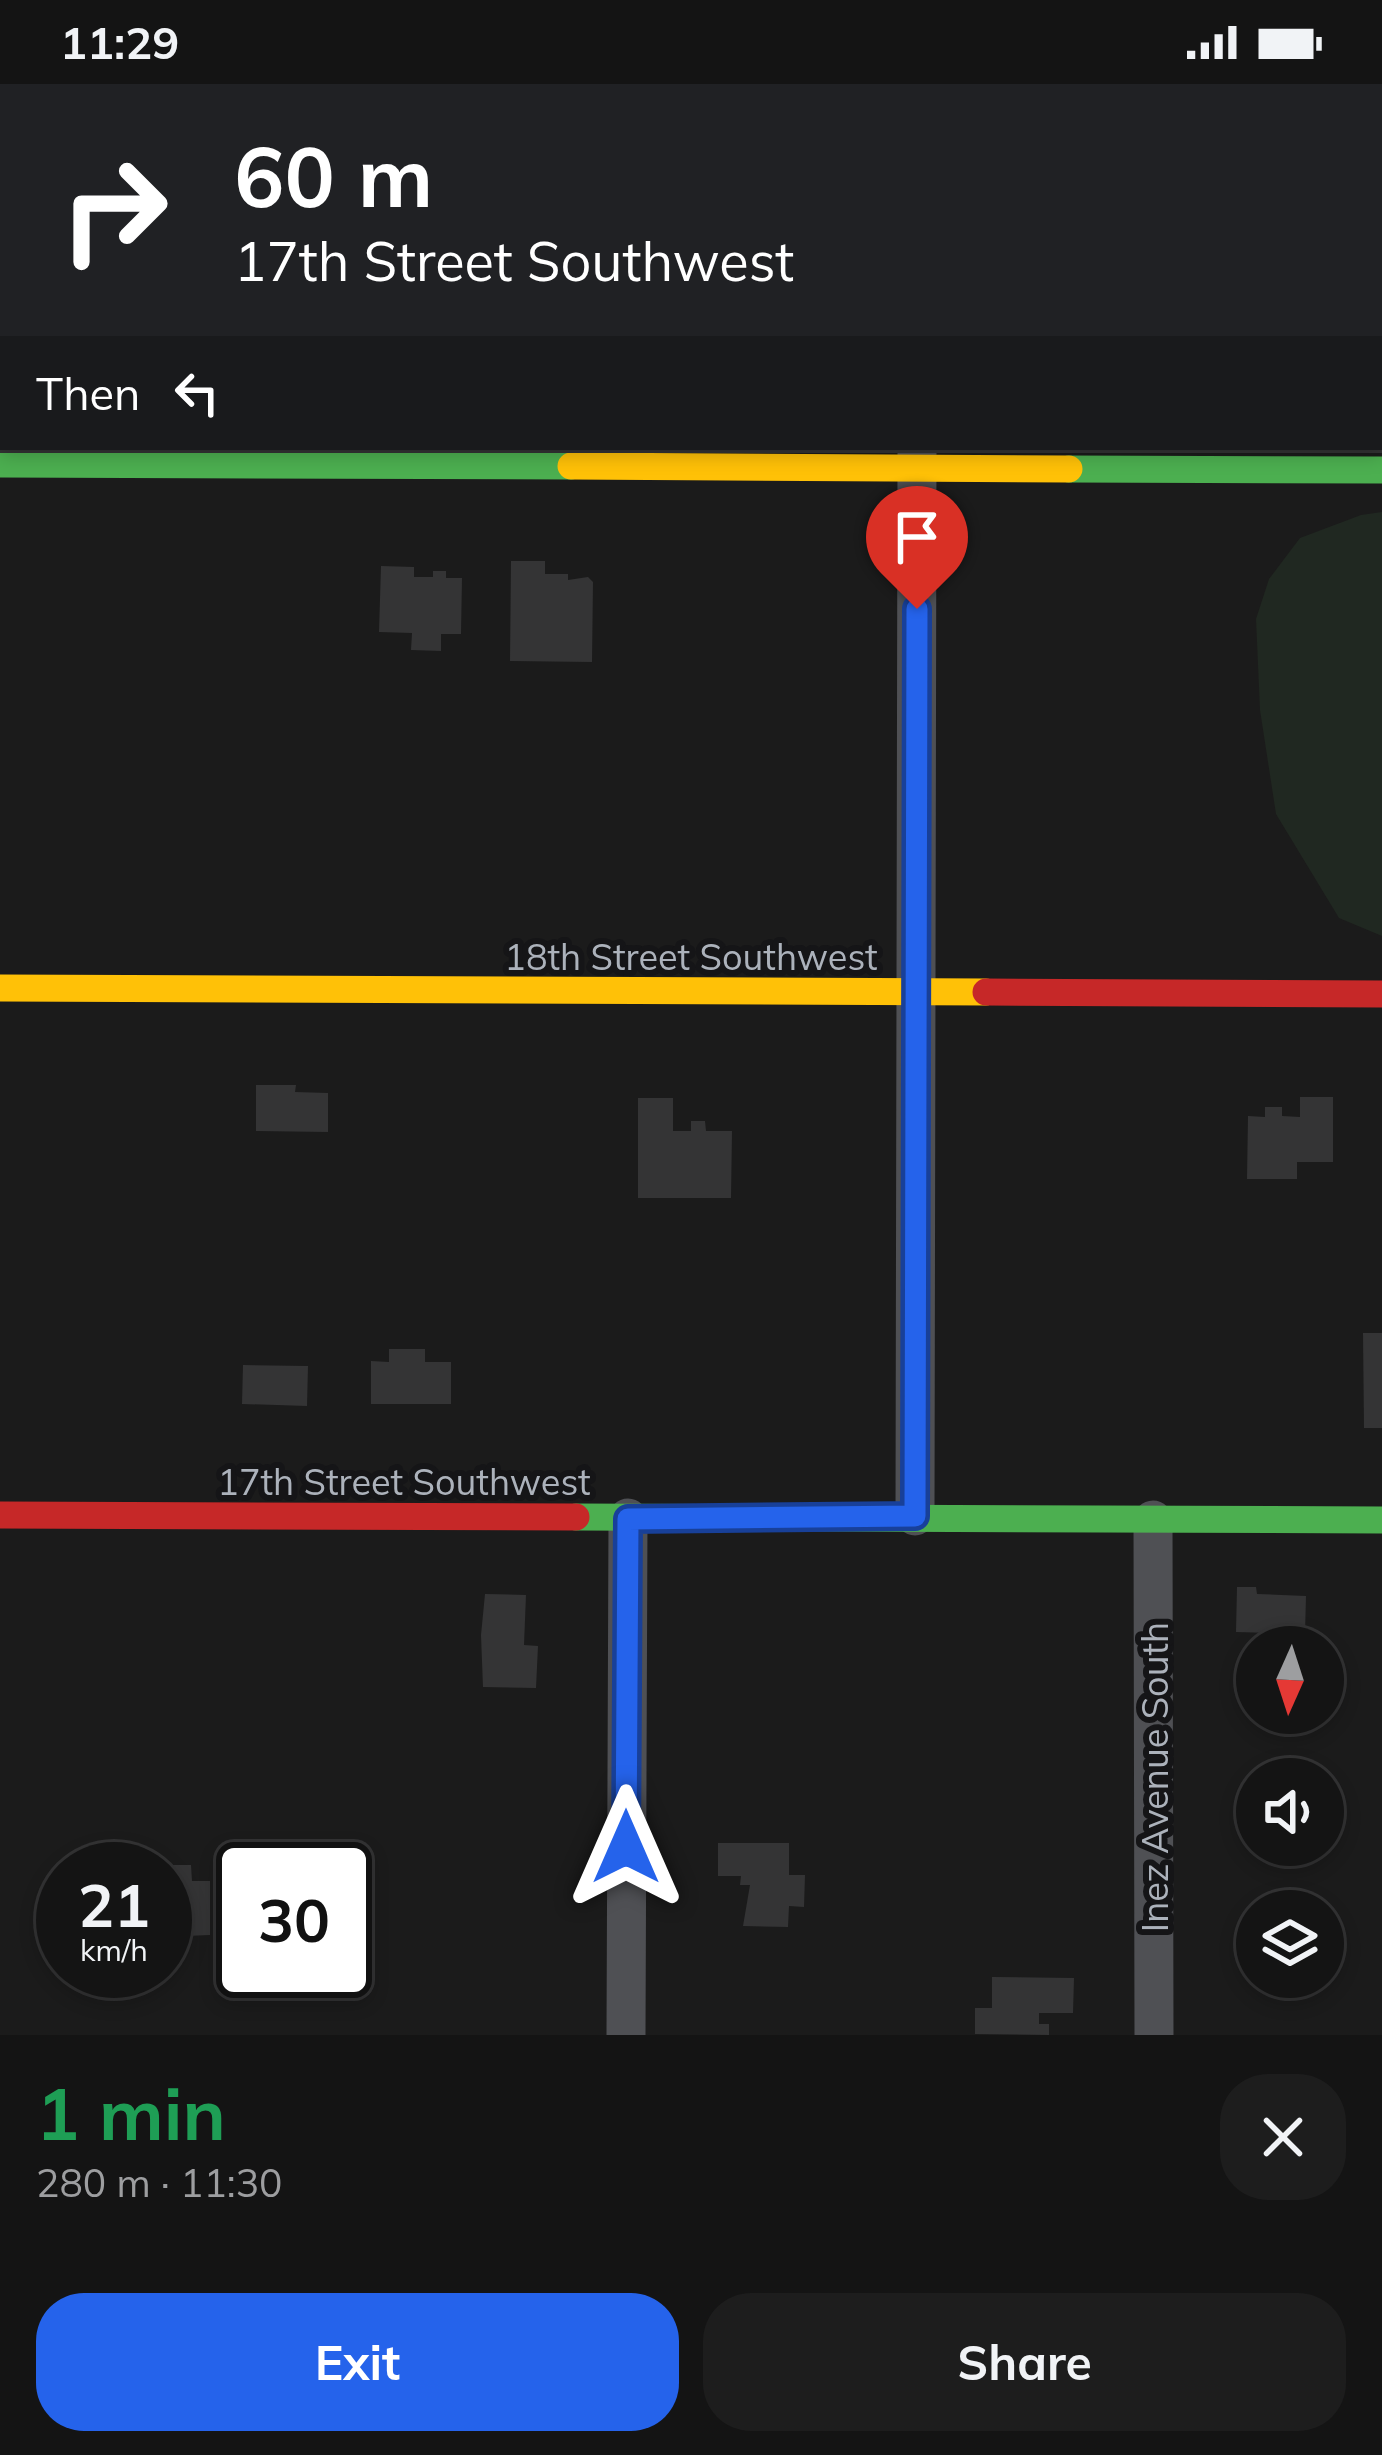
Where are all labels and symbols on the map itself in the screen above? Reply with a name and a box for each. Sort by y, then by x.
pin [866,486,968,609]
street label: 18th Street Southwest [504,934,878,979]
street label: 17th Street Southwest [217,1459,591,1504]
street label: Inez Avenue South [1132,1622,1177,1932]
north arrow [1236,1626,1344,1734]
position arrow [563,1784,689,1910]
speed limit sign: 30 [216,1842,372,1998]

